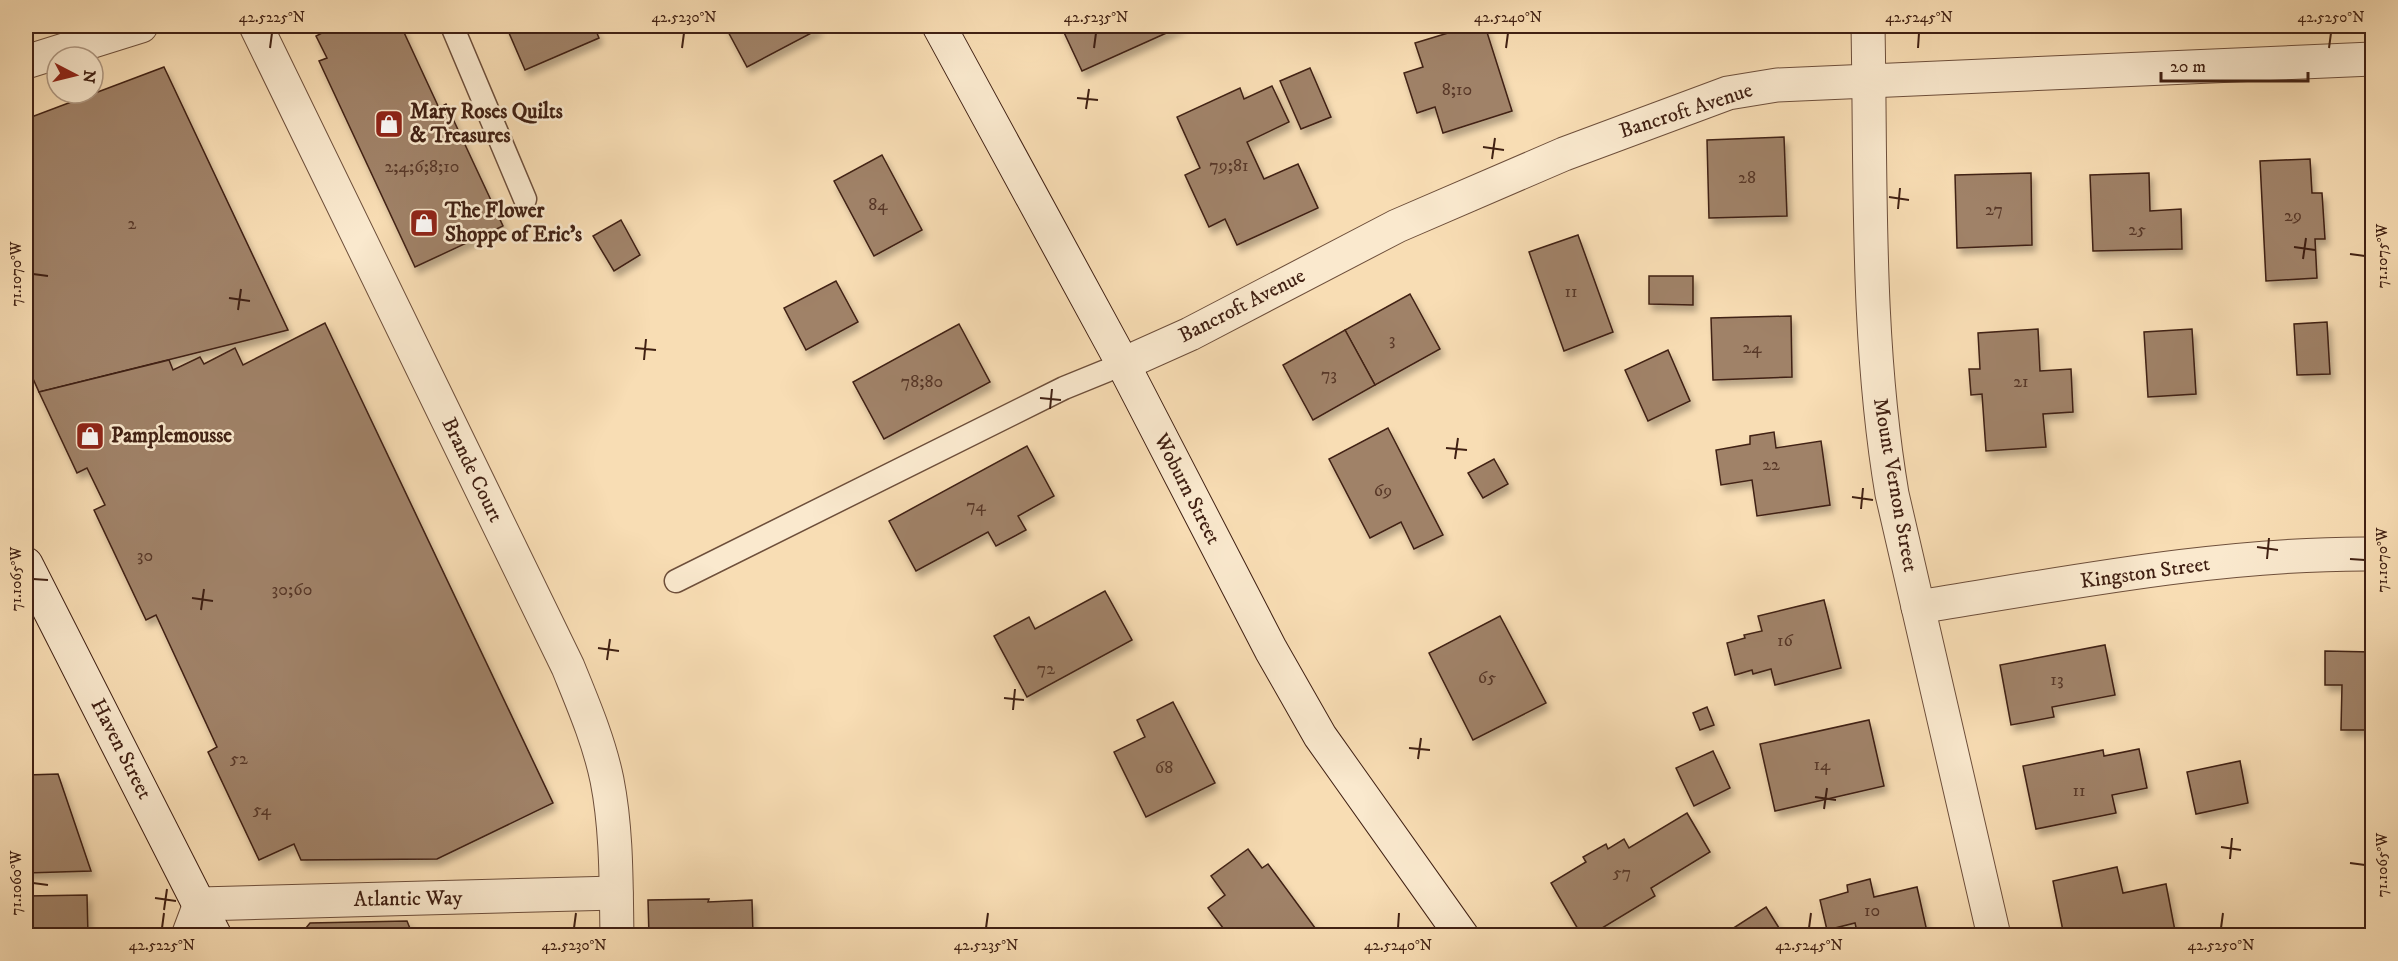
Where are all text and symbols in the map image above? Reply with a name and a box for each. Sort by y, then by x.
text: 42.5225°N [239,8,305,27]
text: 42.5230°N [651,8,717,27]
text: 42.5235°N [1064,8,1128,27]
text: 42.5240°N [1474,8,1542,27]
text: 42.5245°N [1885,8,1953,27]
text: 42.5250°N [2298,8,2364,27]
north arrow [45,45,105,105]
scale bar [2161,45,2308,83]
text: 20 m [2170,56,2206,78]
text: N [78,69,100,84]
street label: Bancroft Avenue [1616,77,1756,145]
house number: 8;10 [1442,79,1472,101]
place label: Mary Roses Quilts & Treasures [410,99,563,149]
shop icon: Mary Roses Quilts & Treasures [373,108,405,140]
house number: 79;81 [1209,155,1249,177]
house number: 2;4;6;8;10 [384,156,460,178]
house number: 28 [1738,167,1756,189]
house number: 84 [868,194,888,216]
place label: The Flower Shoppe of Eric's [444,198,582,248]
house number: 27 [1985,199,2003,221]
house number: 29 [2284,205,2302,227]
shop icon: The Flower Shoppe of Eric's [408,207,440,239]
house number: 2 [128,213,137,235]
house number: 25 [2128,219,2146,241]
text: 71.1075°W [2373,224,2392,288]
text: 71.1070°W [7,241,26,307]
street label: Bancroft Avenue [1174,263,1310,349]
house number: 11 [1564,281,1578,303]
house number: 3 [1389,329,1395,351]
house number: 24 [1742,337,1762,359]
house number: 73 [1321,364,1337,386]
house number: 78;80 [901,371,943,393]
house number: 21 [2013,371,2029,393]
street label: Mount Vernon Street [1867,396,1923,574]
street label: Brande Court [435,413,509,527]
shop icon: Pamplemousse [74,420,106,452]
place label: Pamplemousse [111,423,232,449]
street label: Woburn Street [1147,428,1226,549]
house number: 22 [1762,454,1780,476]
house number: 69 [1374,480,1392,502]
house number: 74 [966,495,986,517]
text: 71.1070°W [2373,527,2392,593]
house number: 30 [137,545,153,567]
text: 71.1065°W [7,547,26,611]
street label: Kingston Street [2079,551,2212,595]
house number: 30;60 [272,579,312,601]
house number: 16 [1777,630,1794,652]
house number: 72 [1037,658,1055,680]
house number: 65 [1478,667,1496,689]
house number: 13 [2050,669,2064,691]
street label: Haven Street [85,694,158,804]
house number: 52 [230,748,248,770]
house number: 14 [1814,754,1831,776]
house number: 68 [1155,757,1173,779]
house number: 11 [2072,780,2086,802]
house number: 54 [253,799,272,821]
text: 71.1065°W [2373,833,2392,897]
text: 71.1060°W [7,850,26,915]
house number: 57 [1613,862,1631,884]
street label: Atlantic Way [353,885,464,913]
house number: 10 [1864,900,1880,922]
text: 42.5225°N [129,936,195,955]
text: 42.5230°N [541,936,607,955]
text: 42.5235°N [954,936,1018,955]
text: 42.5240°N [1364,936,1432,955]
text: 42.5245°N [1775,936,1843,955]
text: 42.5250°N [2188,936,2254,955]

